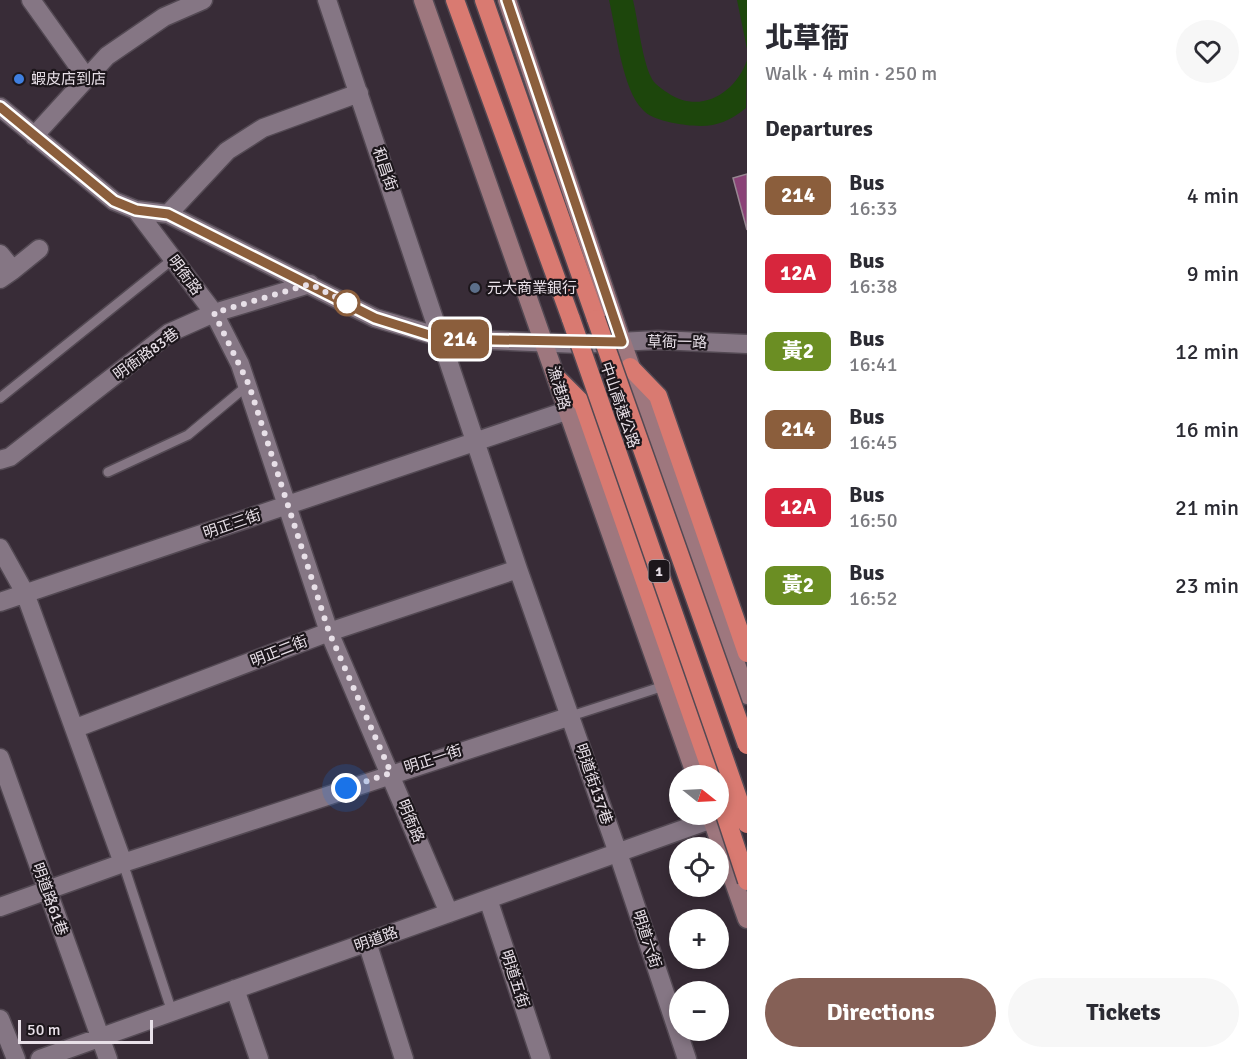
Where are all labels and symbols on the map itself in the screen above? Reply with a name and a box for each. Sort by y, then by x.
place label: 蝦皮店到店 [31,70,106,88]
marker: 蝦皮店到店 [12,72,26,86]
street label: 和昌街 [369,145,401,193]
street label: 明衙路 [164,252,206,298]
place label: 元大商業銀行 [487,279,577,297]
marker: 元大商業銀行 [468,281,482,295]
unlabelled marker [334,290,360,316]
line badge: 214 [426,320,494,358]
street label: 明衙路83巷 [110,324,182,384]
street label: 草衙一路 [647,332,707,352]
street label: 中山高速公路 [597,360,643,450]
street label: 漁港路 [544,364,574,412]
street label: 明正三街 [201,506,263,542]
road number: 1 [648,560,670,582]
street label: 明正二街 [248,632,310,670]
street label: 明正一街 [402,741,464,777]
street label: 明道街137巷 [572,741,616,827]
north arrow [669,765,729,825]
your location [331,773,361,803]
street label: 明衙路 [394,797,428,845]
street label: 明道路61巷 [29,860,71,938]
street label: 明道六街 [629,908,665,970]
street label: 明道路 [352,923,400,955]
street label: 明道五街 [497,948,533,1010]
scale bar [18,1017,153,1044]

